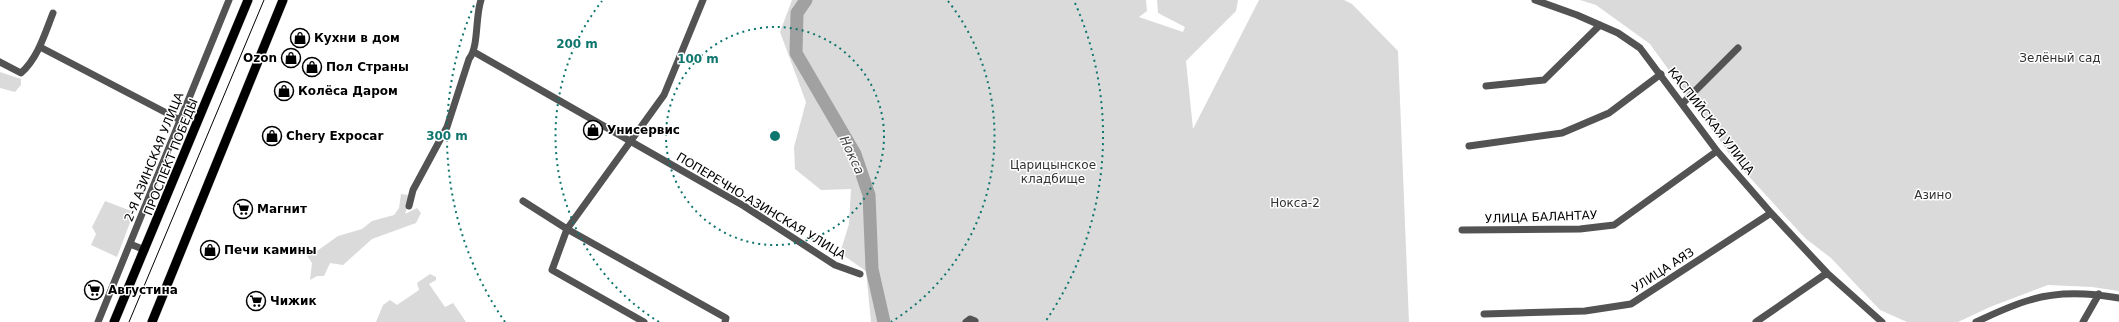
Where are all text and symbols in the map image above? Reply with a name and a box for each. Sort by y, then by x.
shop icon: Кухни в дом [289,27,311,49]
place label: Кухни в дом [314,31,400,45]
text: 200 m [556,37,598,51]
shop icon: Ozon [280,47,302,69]
place label: Ozon [243,51,277,65]
park label: Зелёный сад [2019,51,2101,65]
text: 100 m [677,52,719,66]
shop icon: Пол Страны [301,56,323,78]
place label: Пол Страны [326,60,409,74]
street label: КАСПИЙСКАЯ УЛИЦА [1665,64,1758,178]
shop icon: Колёса Даром [273,80,295,102]
place label: Колёса Даром [298,84,398,98]
street label: 2-Я АЗИНСКАЯ УЛИЦА [122,90,187,224]
street label: ПРОСПЕКТ ПОБЕДЫ [141,97,201,217]
shop icon: Унисервис [582,119,604,141]
place label: Унисервис [607,123,680,137]
shop icon: Chery Expocar [261,125,283,147]
place label: Chery Expocar [286,129,383,143]
text: 300 m [426,129,468,143]
centre of rings [768,129,782,143]
water label: Нокса [837,133,867,177]
street label: ПОПЕРЕЧНО-АЗИНСКАЯ УЛИЦА [674,150,849,263]
park label: Царицынское кладбище [1010,158,1096,186]
park label: Азино [1914,188,1952,202]
park label: Нокса-2 [1270,196,1320,210]
supermarket icon: Магнит [232,198,254,220]
place label: Магнит [257,202,307,216]
street label: УЛИЦА БАЛАНТАУ [1485,208,1598,226]
shop icon: Печи камины [199,239,221,261]
place label: Печи камины [224,243,317,257]
street label: УЛИЦА АЯЗ [1629,245,1697,295]
supermarket icon: Августина [83,279,105,301]
place label: Августина [108,283,178,297]
supermarket icon: Чижик [245,290,267,312]
place label: Чижик [270,294,317,308]

